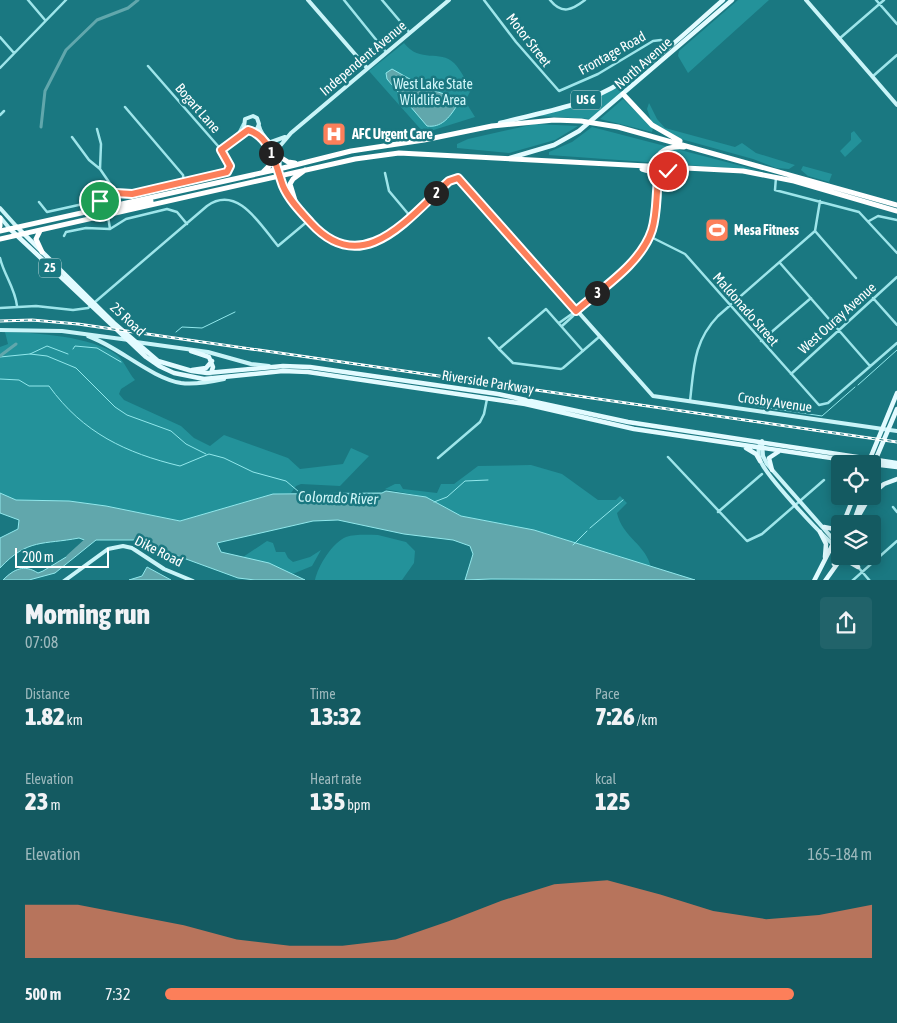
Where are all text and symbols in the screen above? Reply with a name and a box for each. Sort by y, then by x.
street label: Motor Street [503,10,555,70]
street label: Independent Avenue [317,17,409,99]
street label: Frontage Road [576,28,648,78]
street label: North Avenue [611,34,675,92]
park label: West Lake State Wildlife Area [393,76,473,108]
street label: Bogart Lane [172,80,224,136]
road number: US 6 [571,90,601,110]
hospital icon: AFC Urgent Care [321,121,347,147]
place label: AFC Urgent Care [351,126,433,142]
pin: 1 [258,140,284,166]
text: 1 [268,145,275,161]
pin [647,150,689,192]
icon: check [654,157,682,185]
pin [79,180,121,222]
pin: 2 [424,180,448,206]
text: 2 [433,185,440,201]
icon: arrive [86,187,114,215]
sports icon: Mesa Fitness [704,217,730,243]
place label: Mesa Fitness [734,222,799,238]
road number: 25 [39,258,61,278]
street label: Maldonado Street [710,269,782,349]
street label: West Ouray Avenue [795,279,879,357]
pin: 3 [584,280,610,306]
text: 3 [594,285,601,301]
street label: 25 Road [107,299,149,339]
street label: Riverside Parkway [441,367,536,397]
street label: Crosby Avenue [737,389,813,415]
map controls [831,455,881,565]
button: locate [831,455,881,505]
water label: Colorado River [298,488,379,507]
button: layers [831,515,881,565]
street label: Dike Road [132,532,186,570]
scale bar [15,546,109,569]
text: 200 m [22,549,54,565]
button: share [820,597,872,649]
text: Morning run [25,598,150,630]
text: 07:08 [25,633,58,651]
text: Distance [25,686,70,702]
text: Time [310,686,336,702]
text: Pace [595,686,620,702]
text: 1.82 [25,702,65,730]
text: 13:32 [310,702,361,730]
text: 7:26 [595,702,635,730]
text: km [65,712,83,728]
text: /km [635,712,658,728]
text: Elevation [25,771,74,787]
text: Heart rate [310,771,362,787]
text: kcal [595,771,616,787]
text: 23 [25,787,49,815]
text: 135 [310,787,345,815]
text: 125 [595,787,630,815]
text: m [49,797,61,813]
text: bpm [345,797,371,813]
text: Elevation [25,845,80,863]
text: 165–184 m [808,845,872,863]
text: 500 m [25,985,61,1003]
text: 7:32 [105,985,130,1003]

